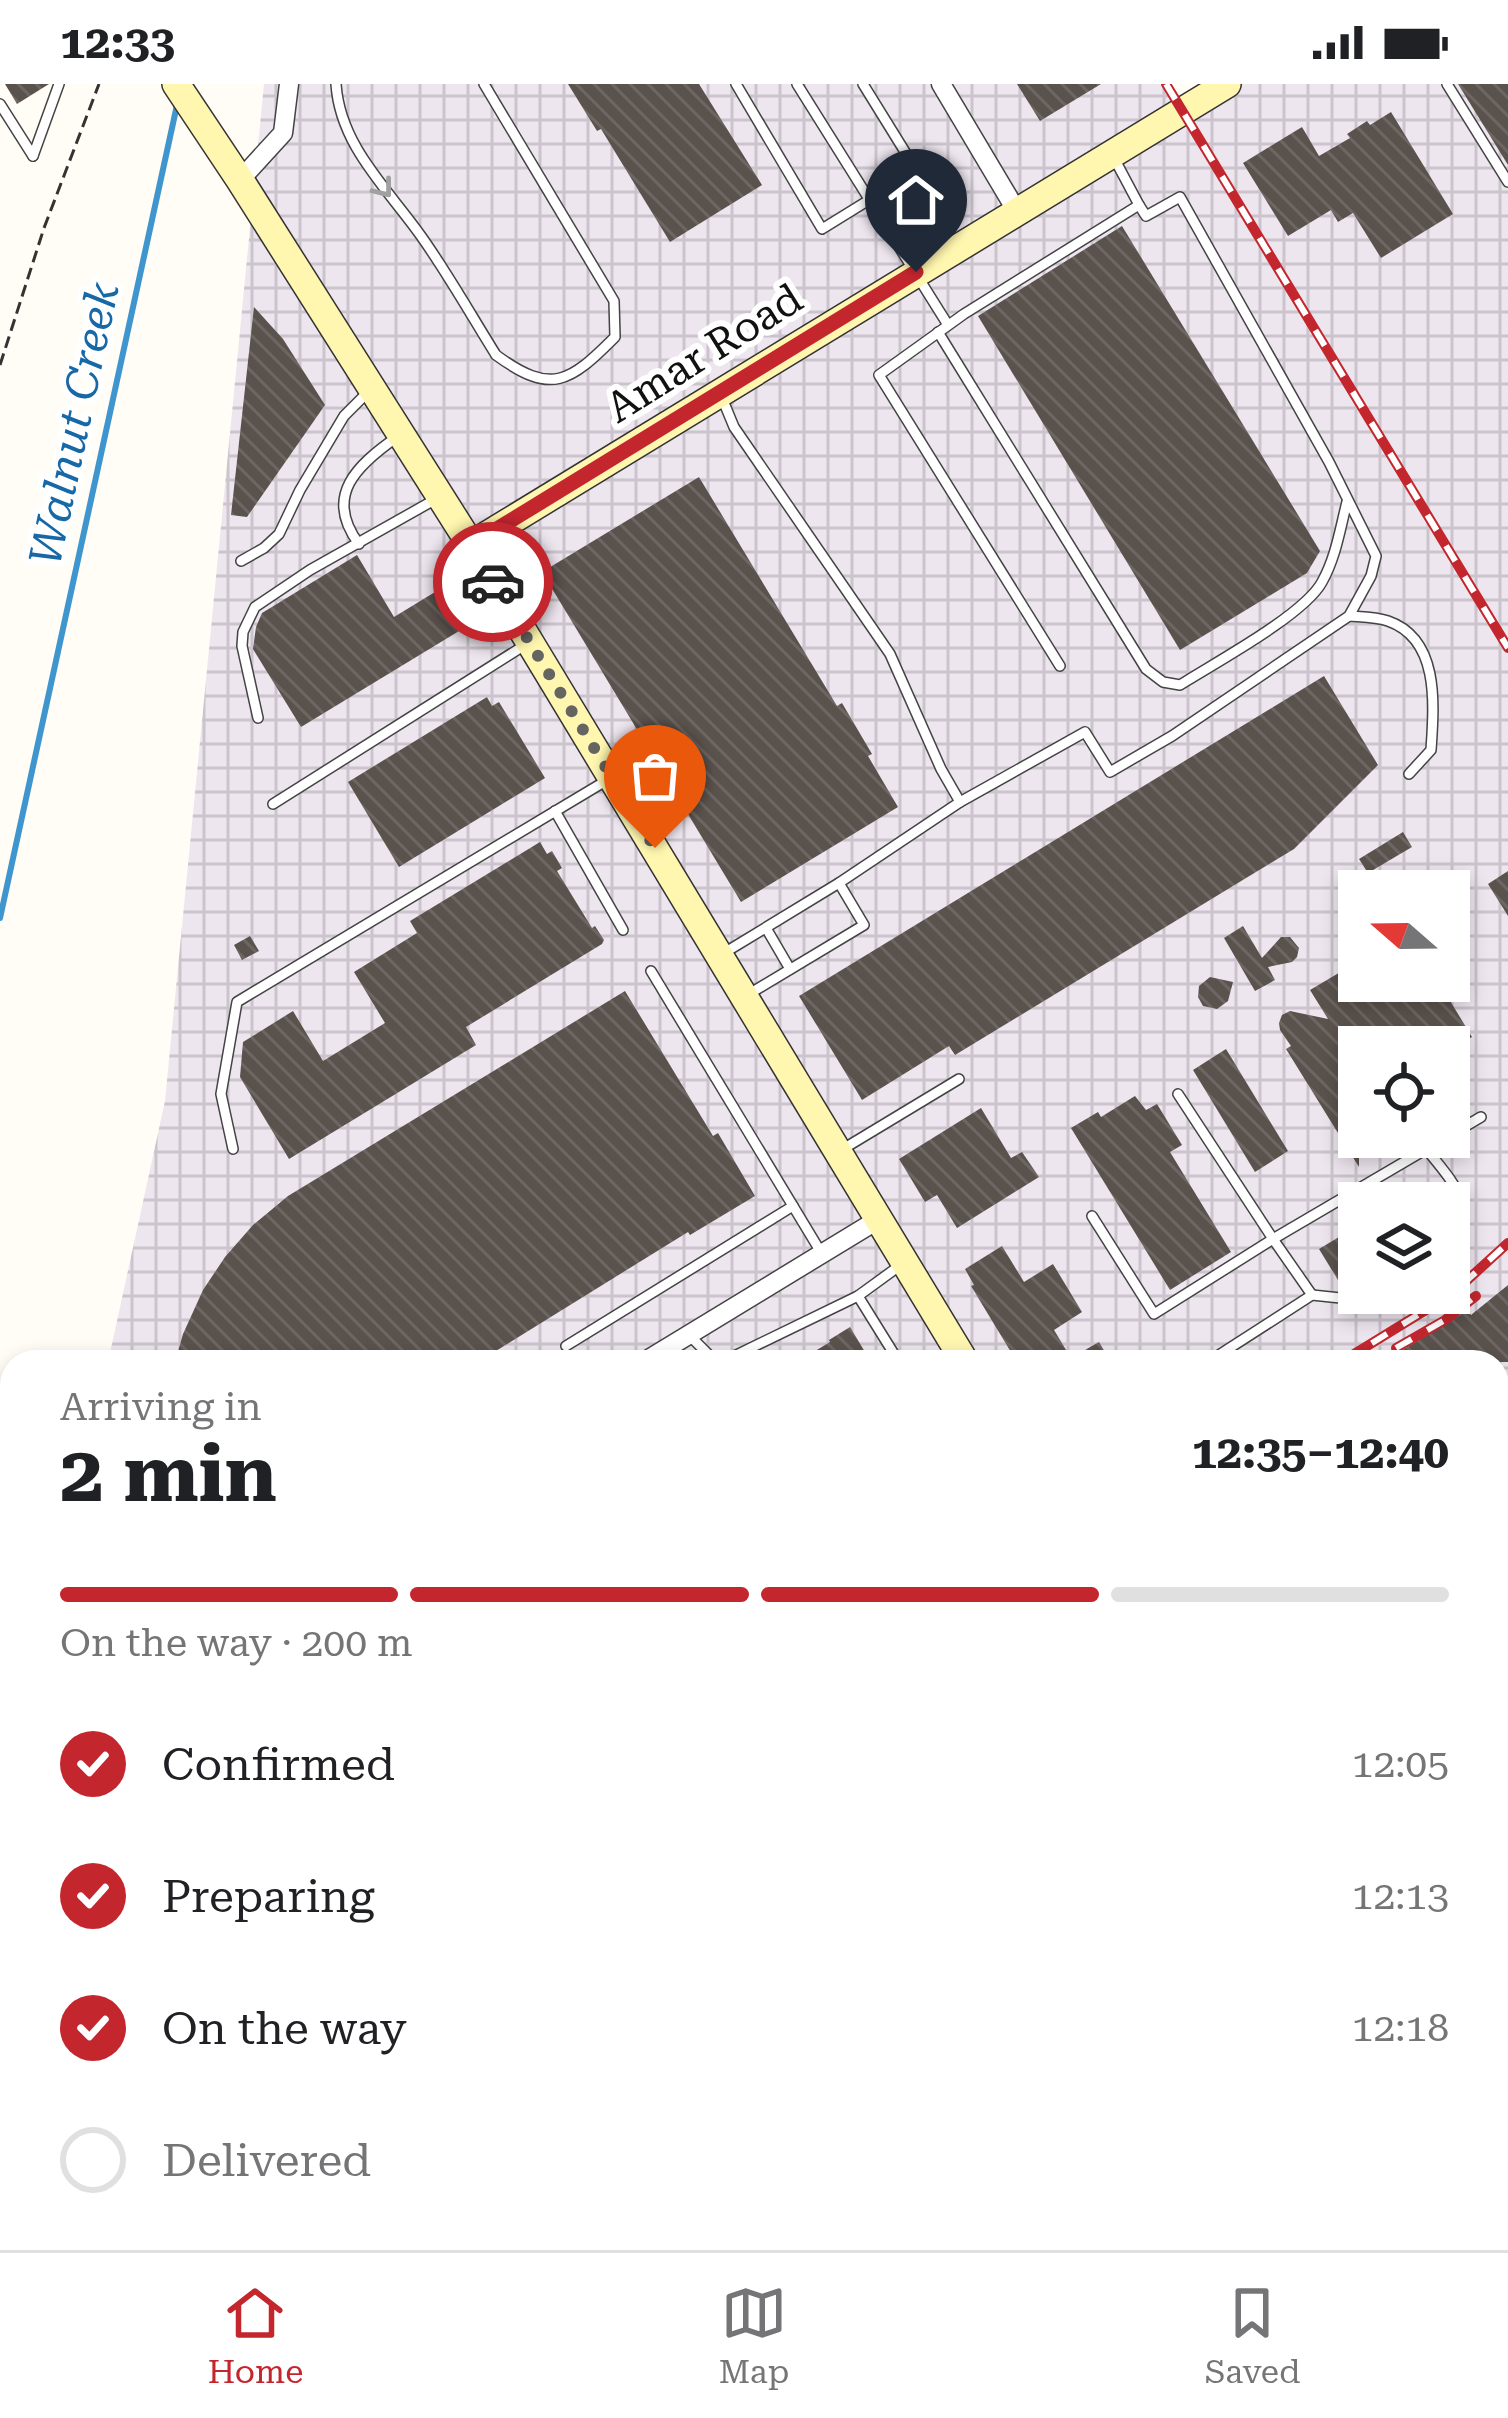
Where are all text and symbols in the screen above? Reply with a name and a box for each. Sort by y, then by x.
text: 12:33 [60,16,175,69]
pin [865,149,967,272]
icon: home [883,167,949,233]
one-way arrow [370,175,391,197]
street label: Amar Road [597,273,811,432]
water label: Walnut Creek [18,277,130,570]
courier [433,522,553,642]
icon: car [460,549,526,615]
pin [604,725,706,848]
icon: bag [622,743,688,809]
north arrow [1338,870,1470,1002]
map controls [1338,870,1470,1314]
button: locate [1338,1026,1470,1158]
button: layers [1338,1182,1470,1314]
text: Arriving in [60,1384,262,1430]
text: 12:35–12:40 [1192,1426,1449,1479]
text: 2 min [60,1429,277,1520]
text: On the way · 200 m [60,1620,412,1666]
icon: check [60,1731,126,1797]
text: Confirmed [162,1738,395,1791]
text: 12:05 [1352,1741,1449,1787]
icon: check [60,1863,126,1929]
text: Preparing [162,1870,375,1923]
text: 12:13 [1352,1873,1449,1919]
icon: check [60,1995,126,2061]
text: On the way [162,2002,407,2055]
text: 12:18 [1352,2005,1449,2051]
text: Delivered [162,2134,371,2187]
tab: Home [208,2280,303,2391]
tab: Map [719,2280,789,2391]
tab: Saved [1205,2280,1300,2391]

